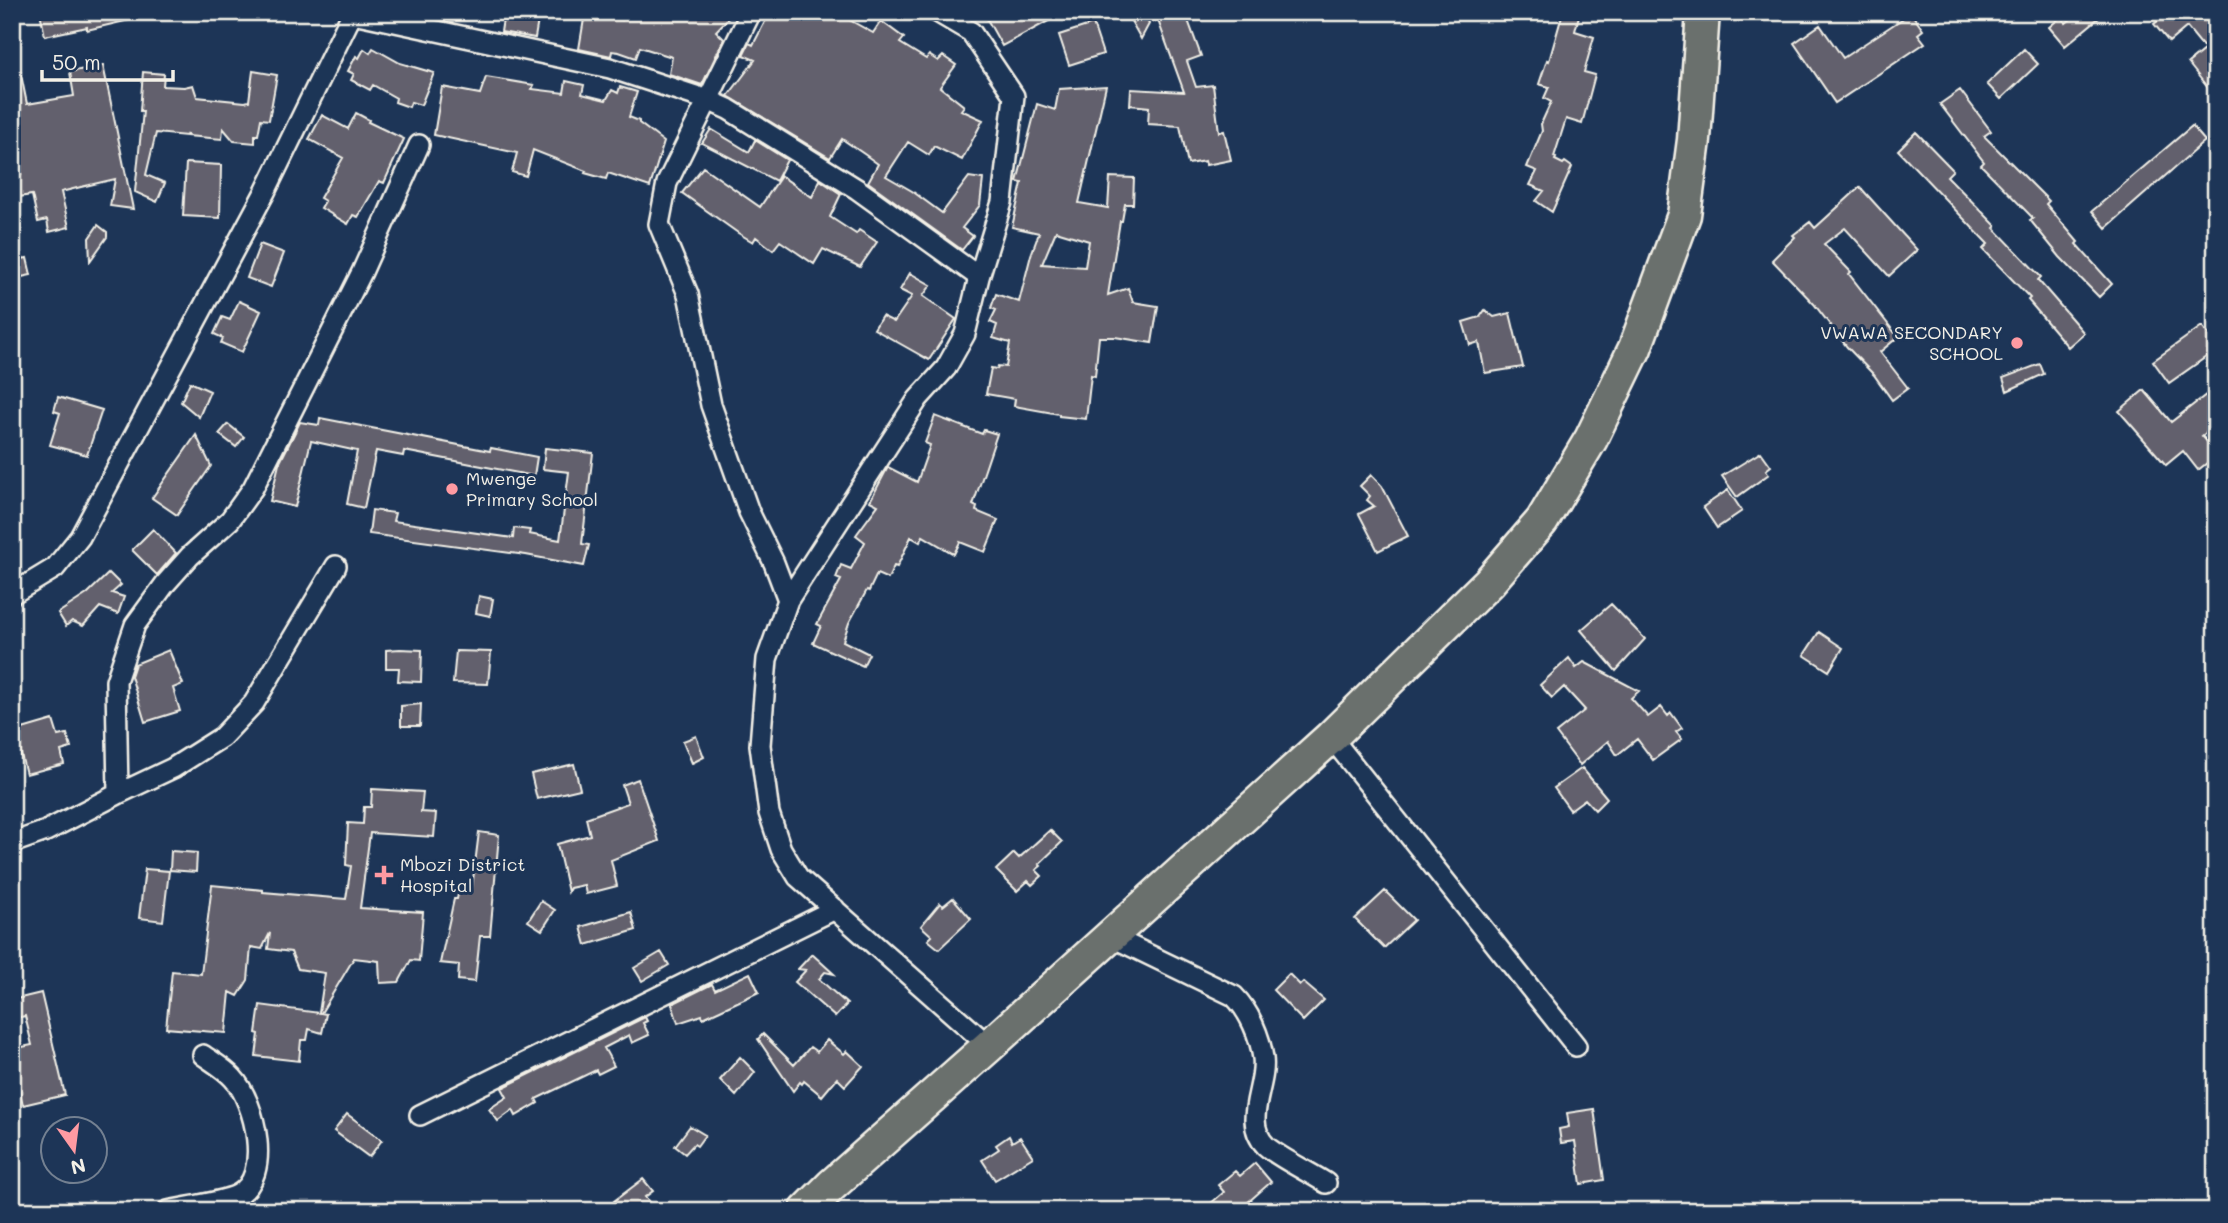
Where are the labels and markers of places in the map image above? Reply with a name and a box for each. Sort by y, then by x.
place label: VWAWA SECONDARY SCHOOL [1820,320,2004,365]
marker: VWAWA SECONDARY SCHOOL [2009,335,2025,351]
place label: Mwenge Primary School [466,466,598,511]
marker: Mwenge Primary School [444,481,460,497]
place label: Mbozi District Hospital [400,852,525,897]
marker: Mbozi District Hospital [374,865,394,885]

